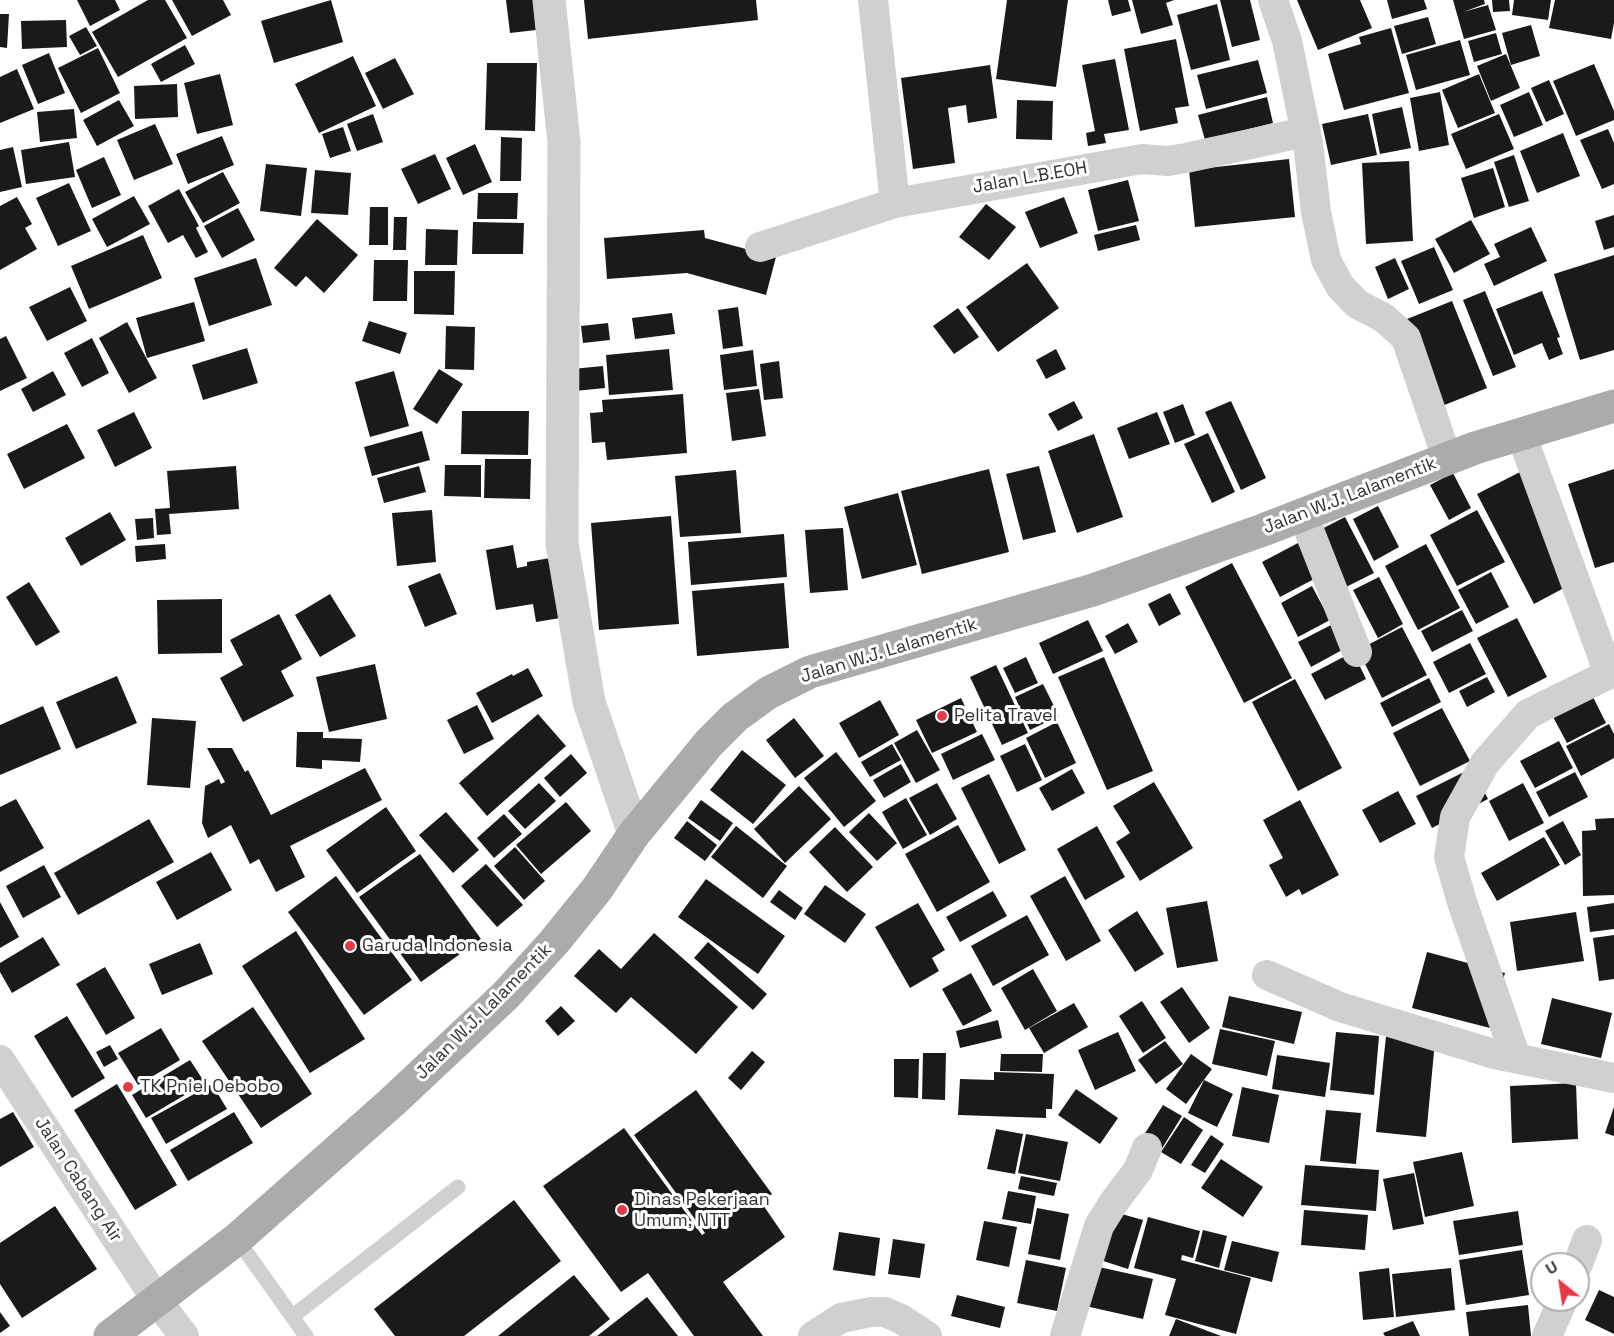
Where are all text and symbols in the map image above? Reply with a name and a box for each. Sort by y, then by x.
street label: Jalan L.B.EOH [971,157,1089,199]
street label: Jalan W.J. Lalamentik [1260,453,1440,539]
street label: Jalan W.J. Lalamentik [798,614,980,688]
place label: Pelita Travel [954,705,1057,727]
marker: Pelita Travel [935,709,949,723]
place label: Garuda Indonesia [362,935,513,957]
marker: Garuda Indonesia [343,939,357,953]
street label: Jalan W.J. Lalamentik [411,939,557,1085]
place label: TK Pniel Oebobo [140,1076,280,1098]
marker: TK Pniel Oebobo [121,1080,135,1094]
street label: Jalan Cabang Air [30,1113,126,1247]
place label: Dinas Pekerjaan Umum, NTT [634,1189,770,1232]
marker: Dinas Pekerjaan Umum, NTT [615,1203,629,1217]
north arrow [1530,1252,1590,1312]
text: U [1542,1256,1562,1279]

